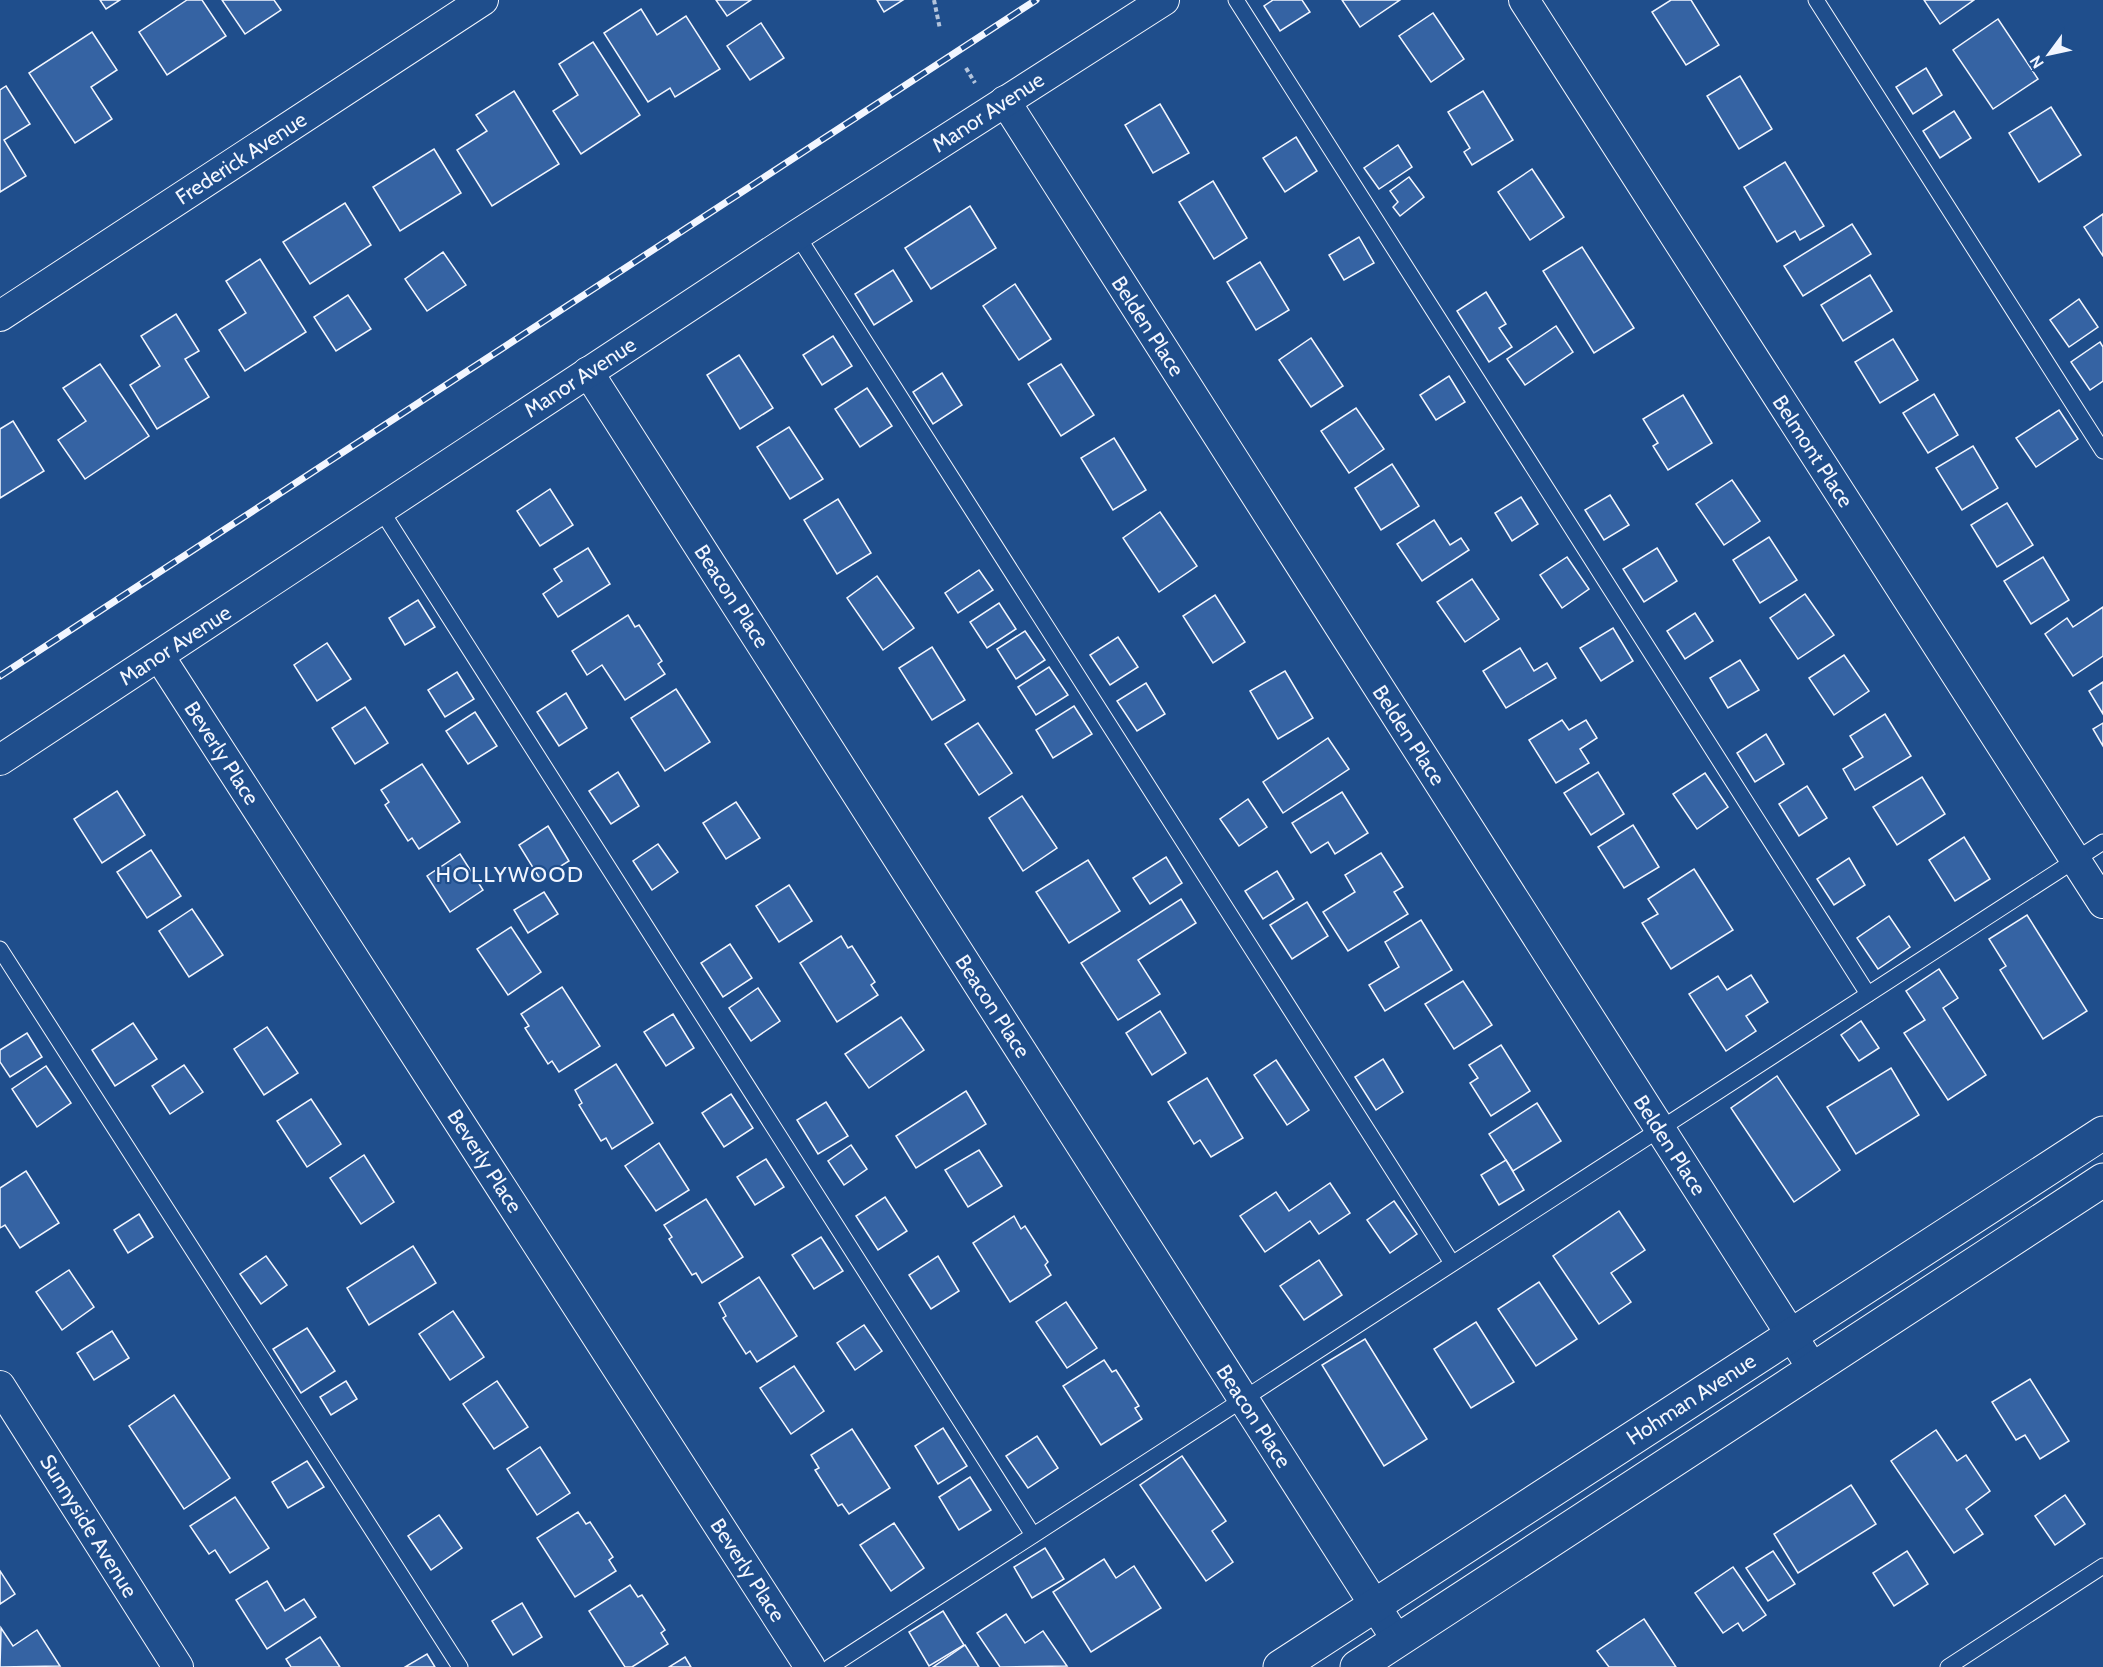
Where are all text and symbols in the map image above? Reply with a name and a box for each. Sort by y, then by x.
north arrow [2019,24,2079,84]
text: N [2026,52,2048,72]
street label: Manor Avenue [927,66,1049,157]
street label: Frederick Avenue [171,106,311,210]
street label: Belden Place [1106,271,1190,381]
street label: Manor Avenue [519,331,641,422]
street label: Belmont Place [1767,390,1859,512]
street label: Beacon Place [689,540,775,652]
street label: Manor Avenue [114,599,236,690]
street label: Belden Place [1367,680,1451,790]
street label: Beverly Place [179,697,265,809]
district label: HOLLYWOOD [436,861,584,888]
street label: Beacon Place [950,950,1036,1062]
street label: Belden Place [1628,1090,1712,1200]
street label: Beverly Place [442,1105,528,1217]
street label: Hohman Avenue [1622,1348,1761,1450]
street label: Beacon Place [1211,1360,1297,1472]
street label: Sunnyside Avenue [35,1450,143,1602]
street label: Beverly Place [705,1514,791,1626]

